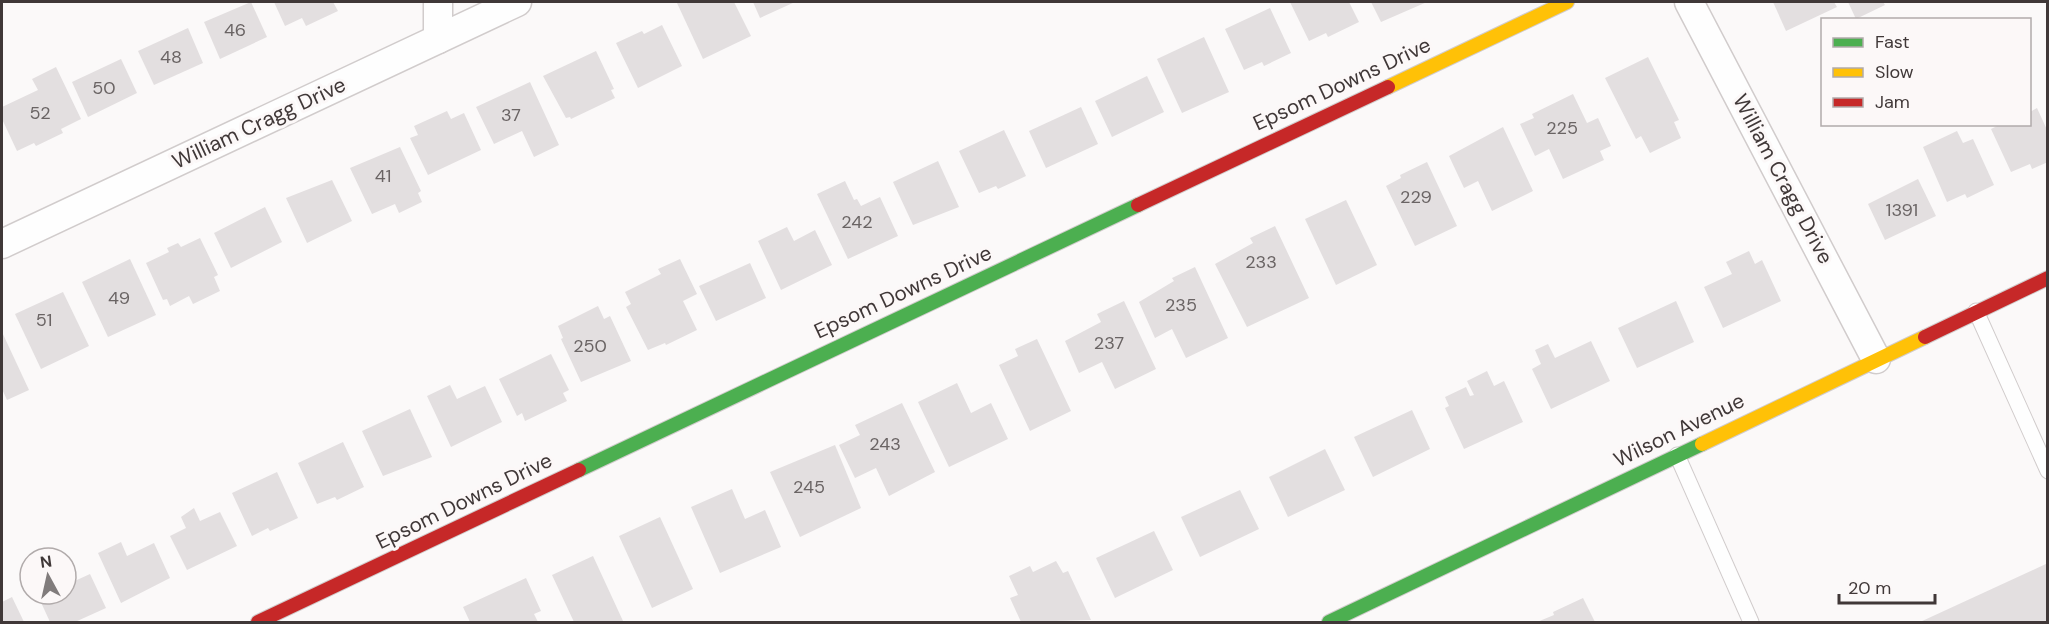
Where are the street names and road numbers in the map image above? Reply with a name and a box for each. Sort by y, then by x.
street label: Epsom Downs Drive [1249,31,1435,137]
street label: William Cragg Drive [168,70,350,176]
street label: William Cragg Drive [1726,89,1840,269]
street label: Epsom Downs Drive [810,239,996,345]
street label: Wilson Avenue [1609,386,1749,474]
street label: Epsom Downs Drive [371,446,557,556]

